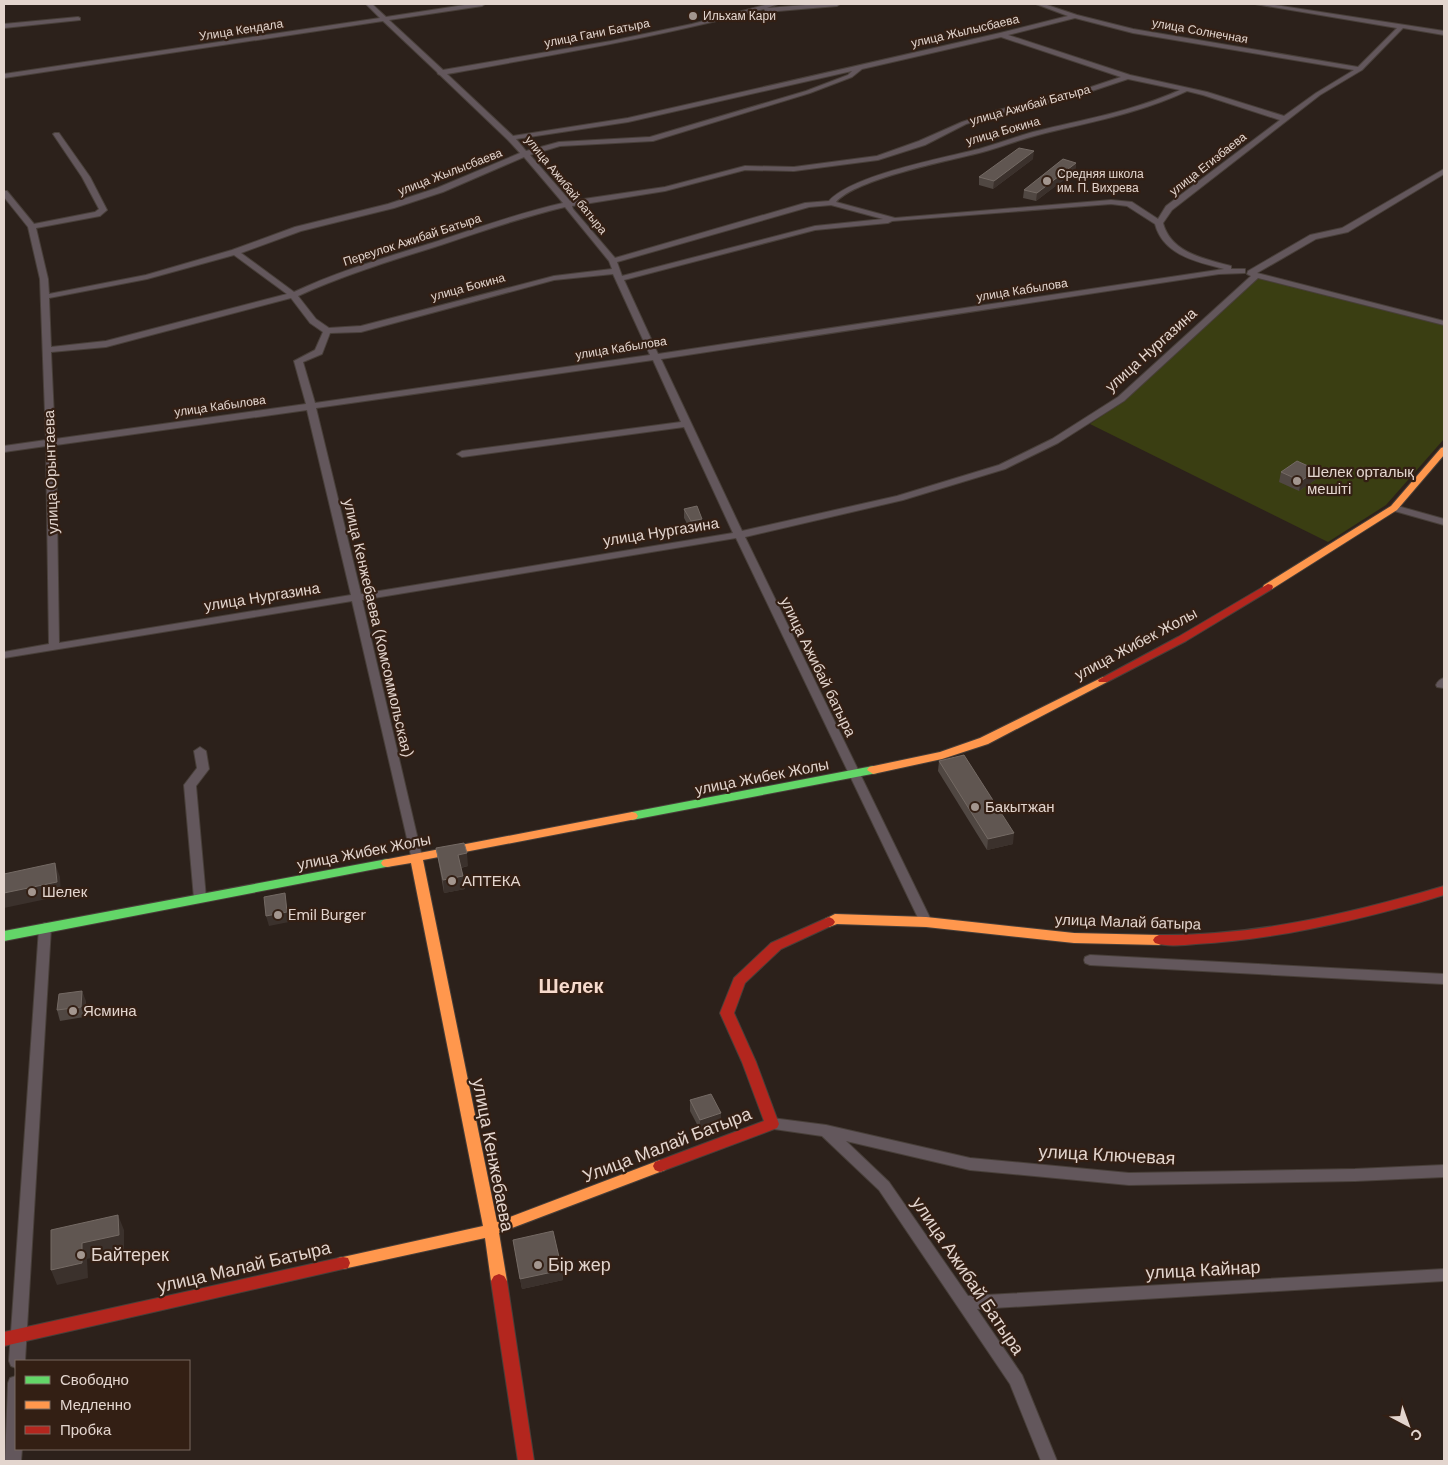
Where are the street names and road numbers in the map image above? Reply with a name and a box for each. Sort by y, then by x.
street label: улица Жылысбаева [909,11,1021,51]
street label: Улица Кендала [198,15,284,45]
street label: улица Гани Батыра [543,15,651,51]
street label: улица Солнечная [1151,15,1249,47]
street label: улица Ажибай Батыра [968,81,1092,129]
street label: улица Бокина [964,113,1042,149]
street label: улица Егизбаева [1166,129,1250,199]
street label: улица Ажибай батыра [521,132,611,238]
street label: улица Жылысбаева [396,145,505,199]
street label: Переулок Ажибай Батыра [341,210,483,270]
street label: улица Бокина [429,269,507,305]
street label: улица Кабылова [975,275,1069,305]
street label: улица Нургазина [1101,303,1202,397]
street label: улица Кабылова [574,333,668,363]
street label: улица Кабылова [173,392,267,420]
street label: улица Орынтаева [39,409,63,534]
street label: улица Кенжебаева (Комсоммольская) [339,497,417,759]
street label: улица Нургазина [602,513,721,551]
street label: улица Нургазина [203,578,322,616]
street label: улица Ажибай батыра [775,594,861,741]
street label: улица Жибек Жолы [1071,603,1201,685]
street label: улица Жибек Жолы [693,754,831,800]
street label: улица Жибек Жолы [295,829,433,875]
street label: улица Малай батыра [1055,909,1202,935]
street label: улица Кенжебаева [466,1076,520,1235]
street label: Улица Малай Батыра [579,1101,756,1188]
street label: улица Ключевая [1038,1139,1176,1171]
street label: улица Ажибай Батыра [906,1192,1030,1361]
street label: улица Малай Батыра [155,1235,334,1299]
street label: улица Кайнар [1145,1255,1261,1285]

